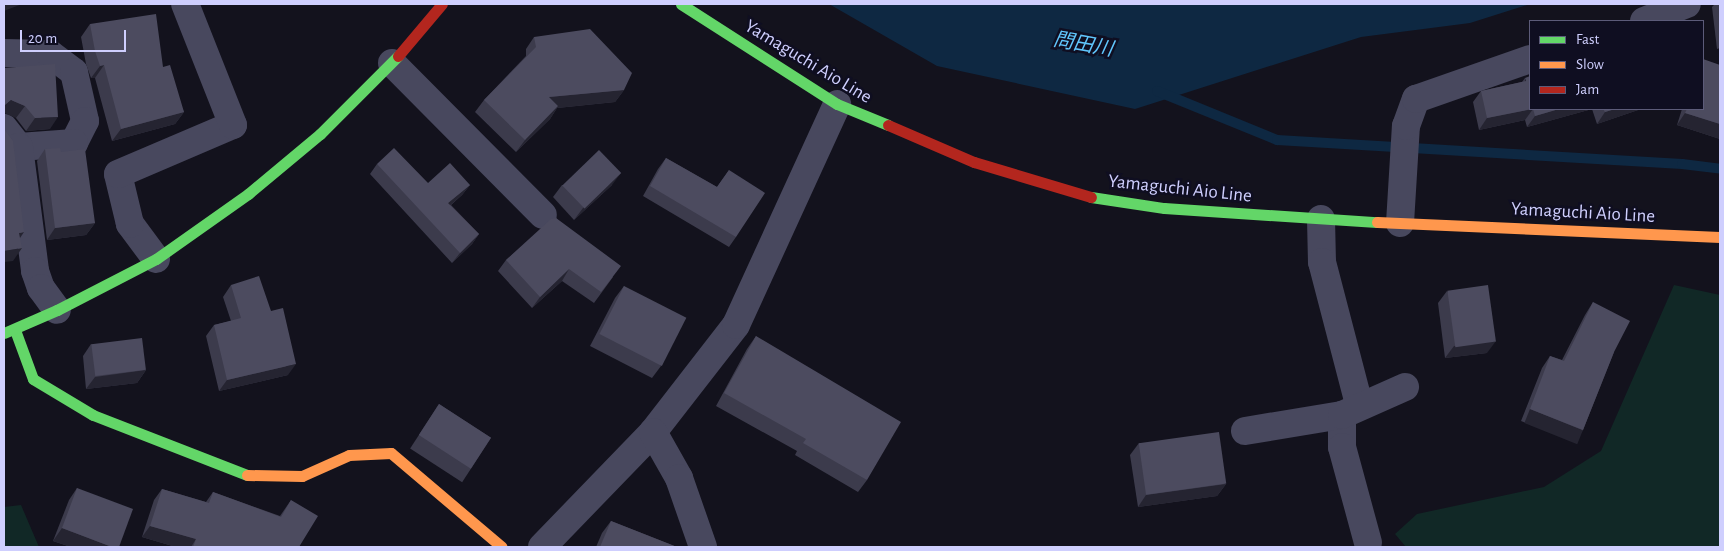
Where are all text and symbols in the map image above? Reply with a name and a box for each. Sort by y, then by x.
street label: Yamaguchi Aio Line [740,15,876,109]
scale bar [22,20,129,52]
legend [1529,20,1704,110]
water label: 問田川 [1051,28,1115,62]
text: 20 m [28,31,57,46]
text: Fast [1576,32,1599,47]
text: Slow [1576,57,1604,72]
text: Jam [1576,82,1599,97]
street label: Yamaguchi Aio Line [1107,170,1253,208]
street label: Yamaguchi Aio Line [1510,198,1656,228]

